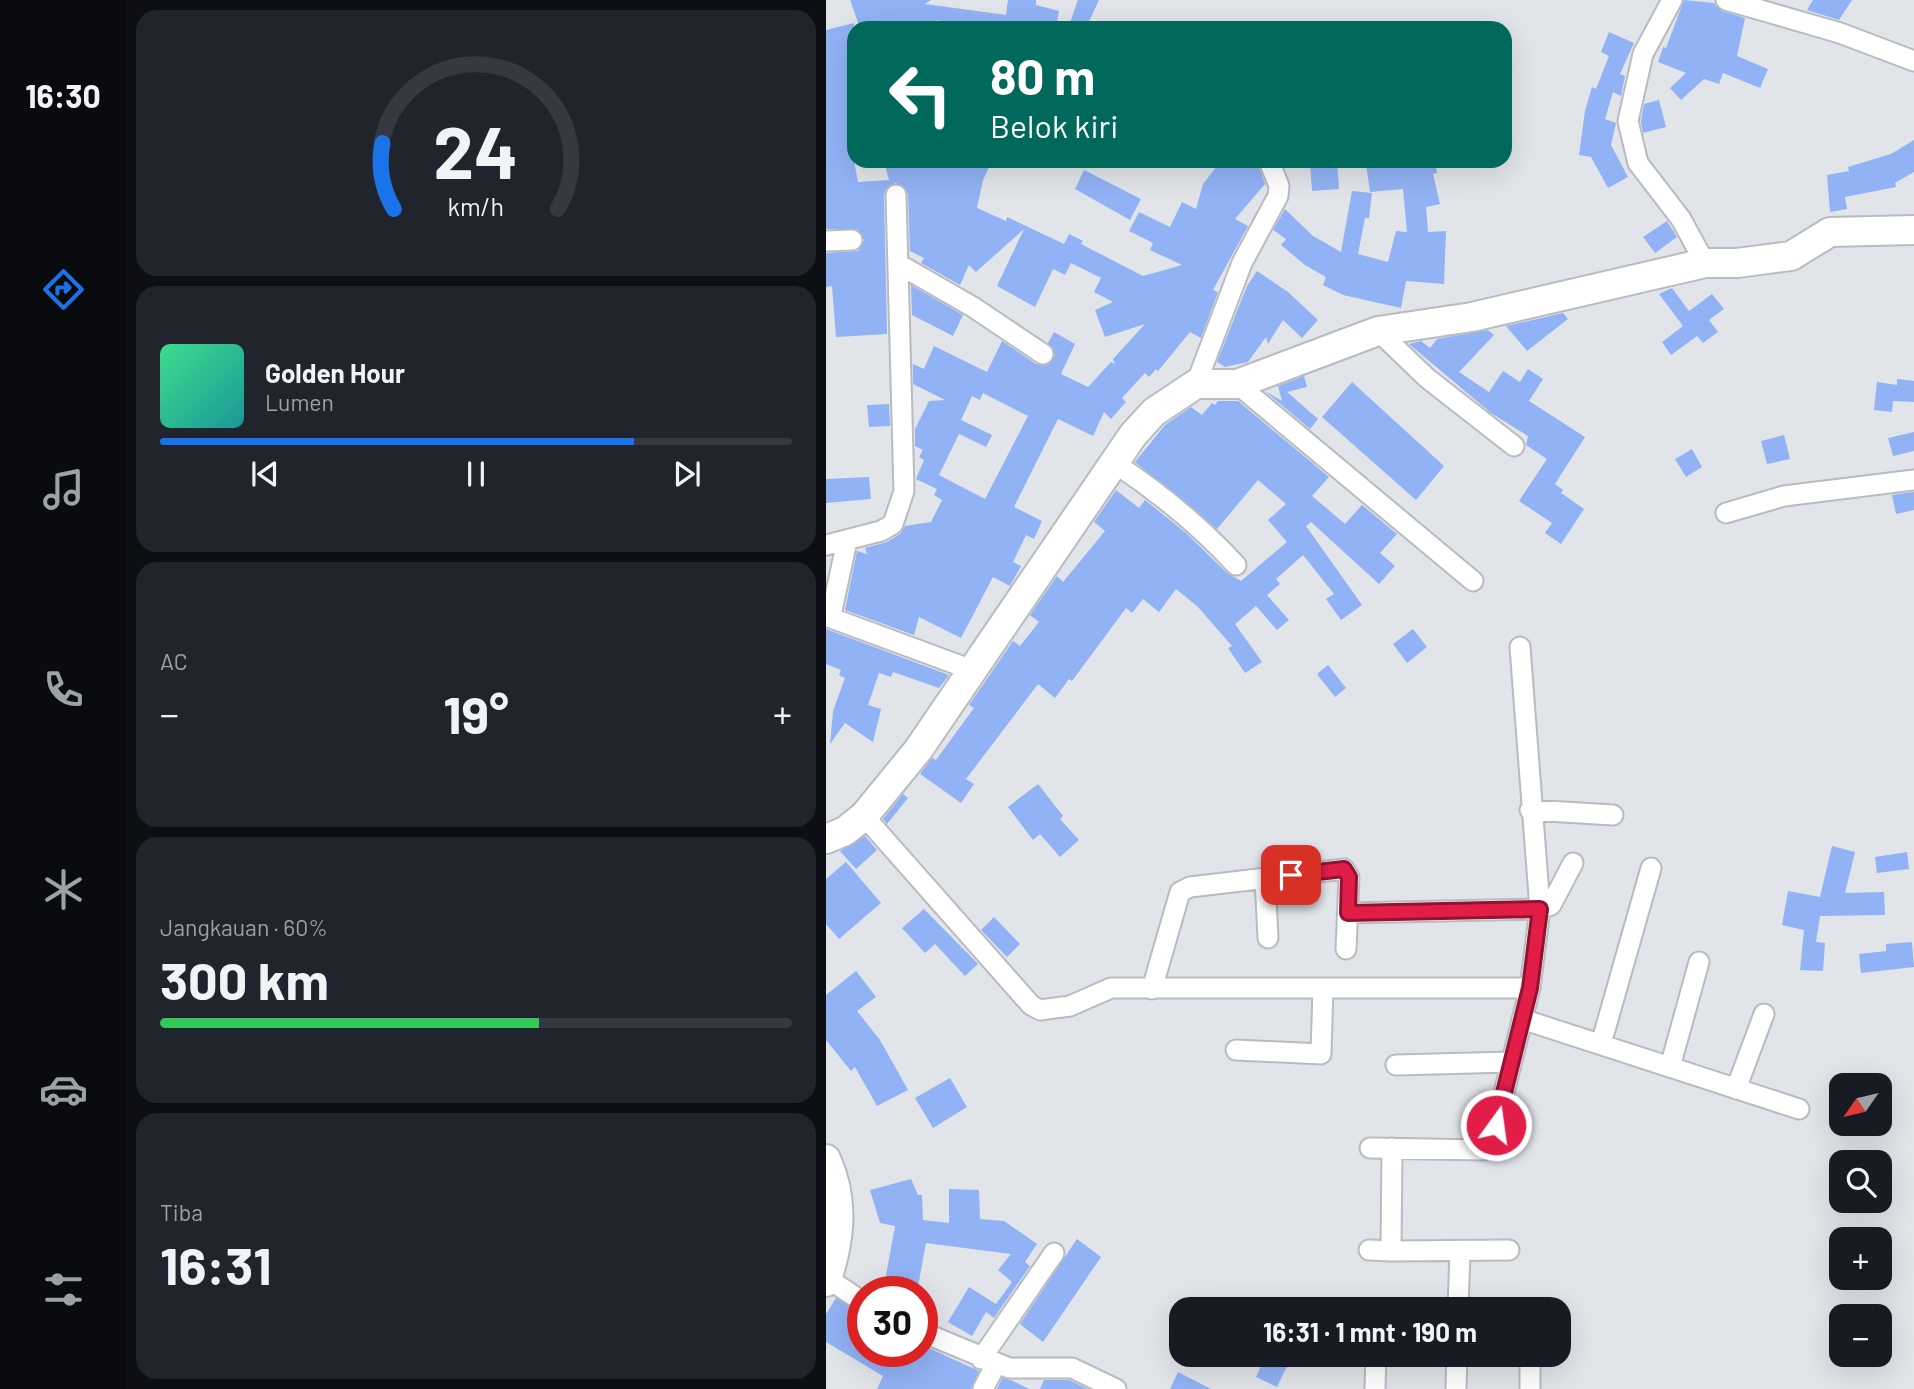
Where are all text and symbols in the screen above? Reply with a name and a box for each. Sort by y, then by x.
text: 80 m [990,46,1095,105]
icon: left [875,49,966,140]
text: 16:30 [25,76,101,114]
text: 24 [434,106,518,194]
text: Belok kiri [990,106,1118,144]
text: km/h [448,191,504,221]
icon: directions [39,265,88,314]
text: Golden Hour [265,357,405,388]
text: Lumen [265,388,334,416]
icon: previous [246,455,284,493]
icon: pause [457,455,495,493]
icon: next [668,455,706,493]
icon: music [39,465,88,514]
text: AC [160,647,188,675]
icon: phone [39,665,88,714]
text: 19° [443,682,509,744]
text: − [160,690,179,736]
text: + [773,690,792,736]
pin [1261,845,1321,905]
icon: arrive [1272,856,1310,894]
icon: climate [39,865,88,914]
text: Jangkauan · 60% [160,913,328,941]
text: 300 km [160,948,329,1010]
icon: car [39,1065,88,1114]
north arrow [1829,1073,1892,1136]
map controls [1829,1073,1892,1367]
position arrow [1459,1088,1533,1162]
button: search [1829,1150,1892,1213]
text: Tiba [160,1198,203,1226]
button: + [1829,1227,1892,1290]
text: 16:31 [160,1233,272,1295]
icon: filters [39,1265,88,1314]
speed limit sign: 30 [847,1276,938,1367]
button: − [1829,1304,1892,1367]
text: 16:31 · 1 mnt · 190 m [1263,1316,1477,1347]

